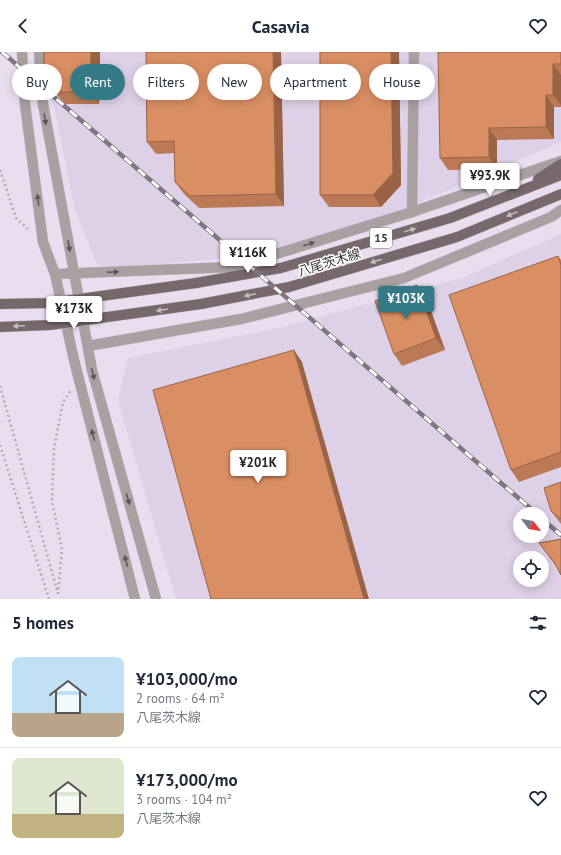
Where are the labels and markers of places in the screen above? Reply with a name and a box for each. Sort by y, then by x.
pin: ¥93.9K [457,163,523,197]
pin: ¥116K [220,240,276,274]
pin: ¥103K [378,286,434,320]
pin: ¥173K [46,296,102,330]
pin: ¥201K [230,450,286,484]

